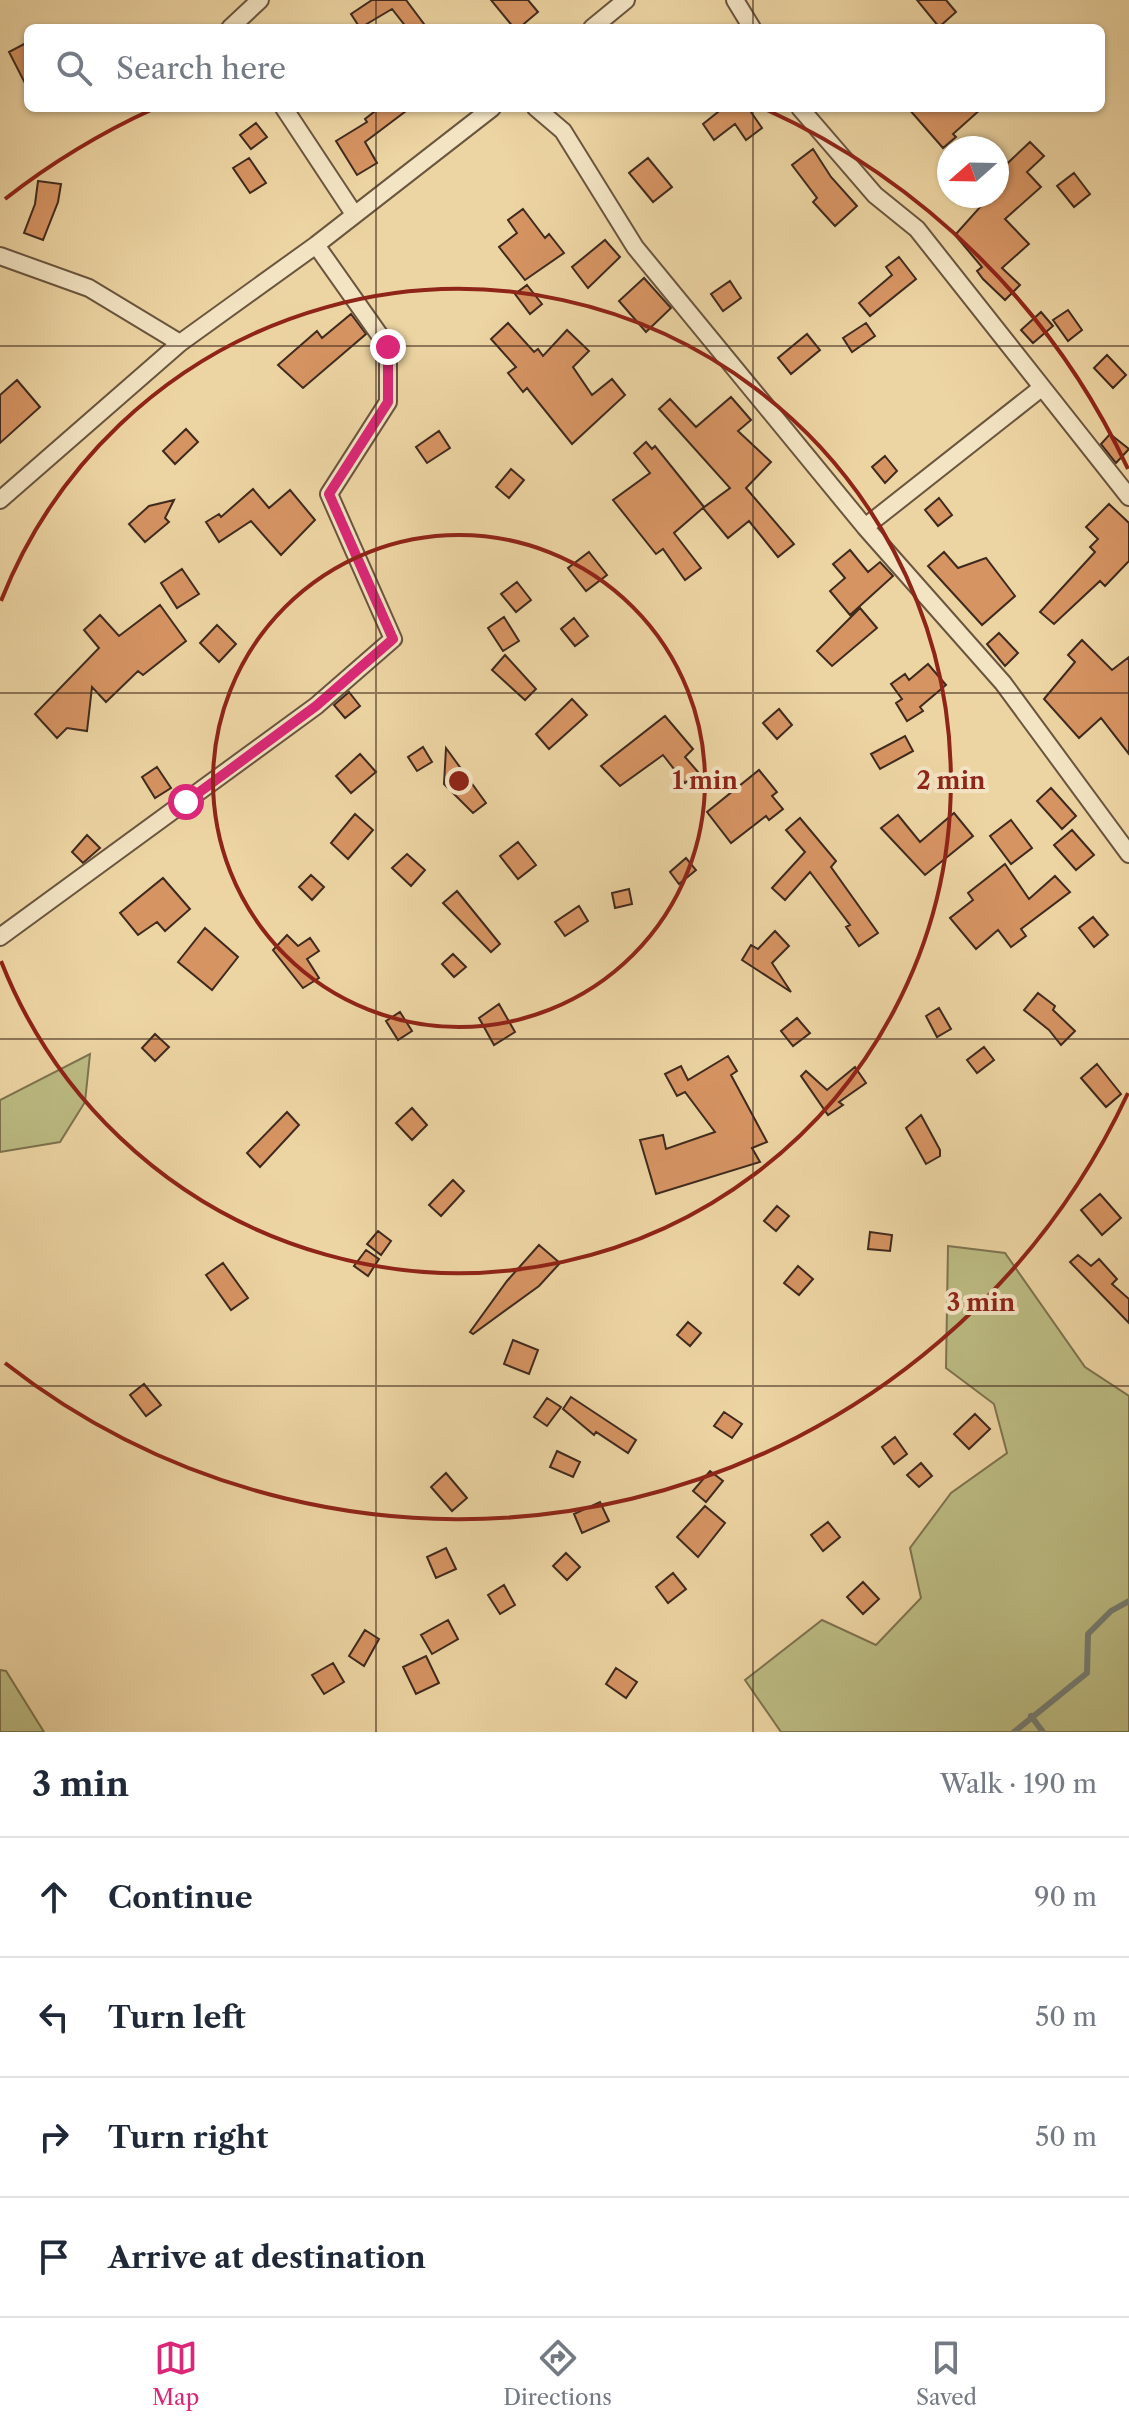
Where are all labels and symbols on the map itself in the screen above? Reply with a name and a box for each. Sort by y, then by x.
north arrow [937,136,1009,208]
route end [370,329,406,365]
text: 1 min [672,766,738,795]
text: 2 min [916,766,986,795]
centre of rings [445,767,473,795]
route start [168,784,204,820]
text: 3 min [947,1288,1016,1317]

